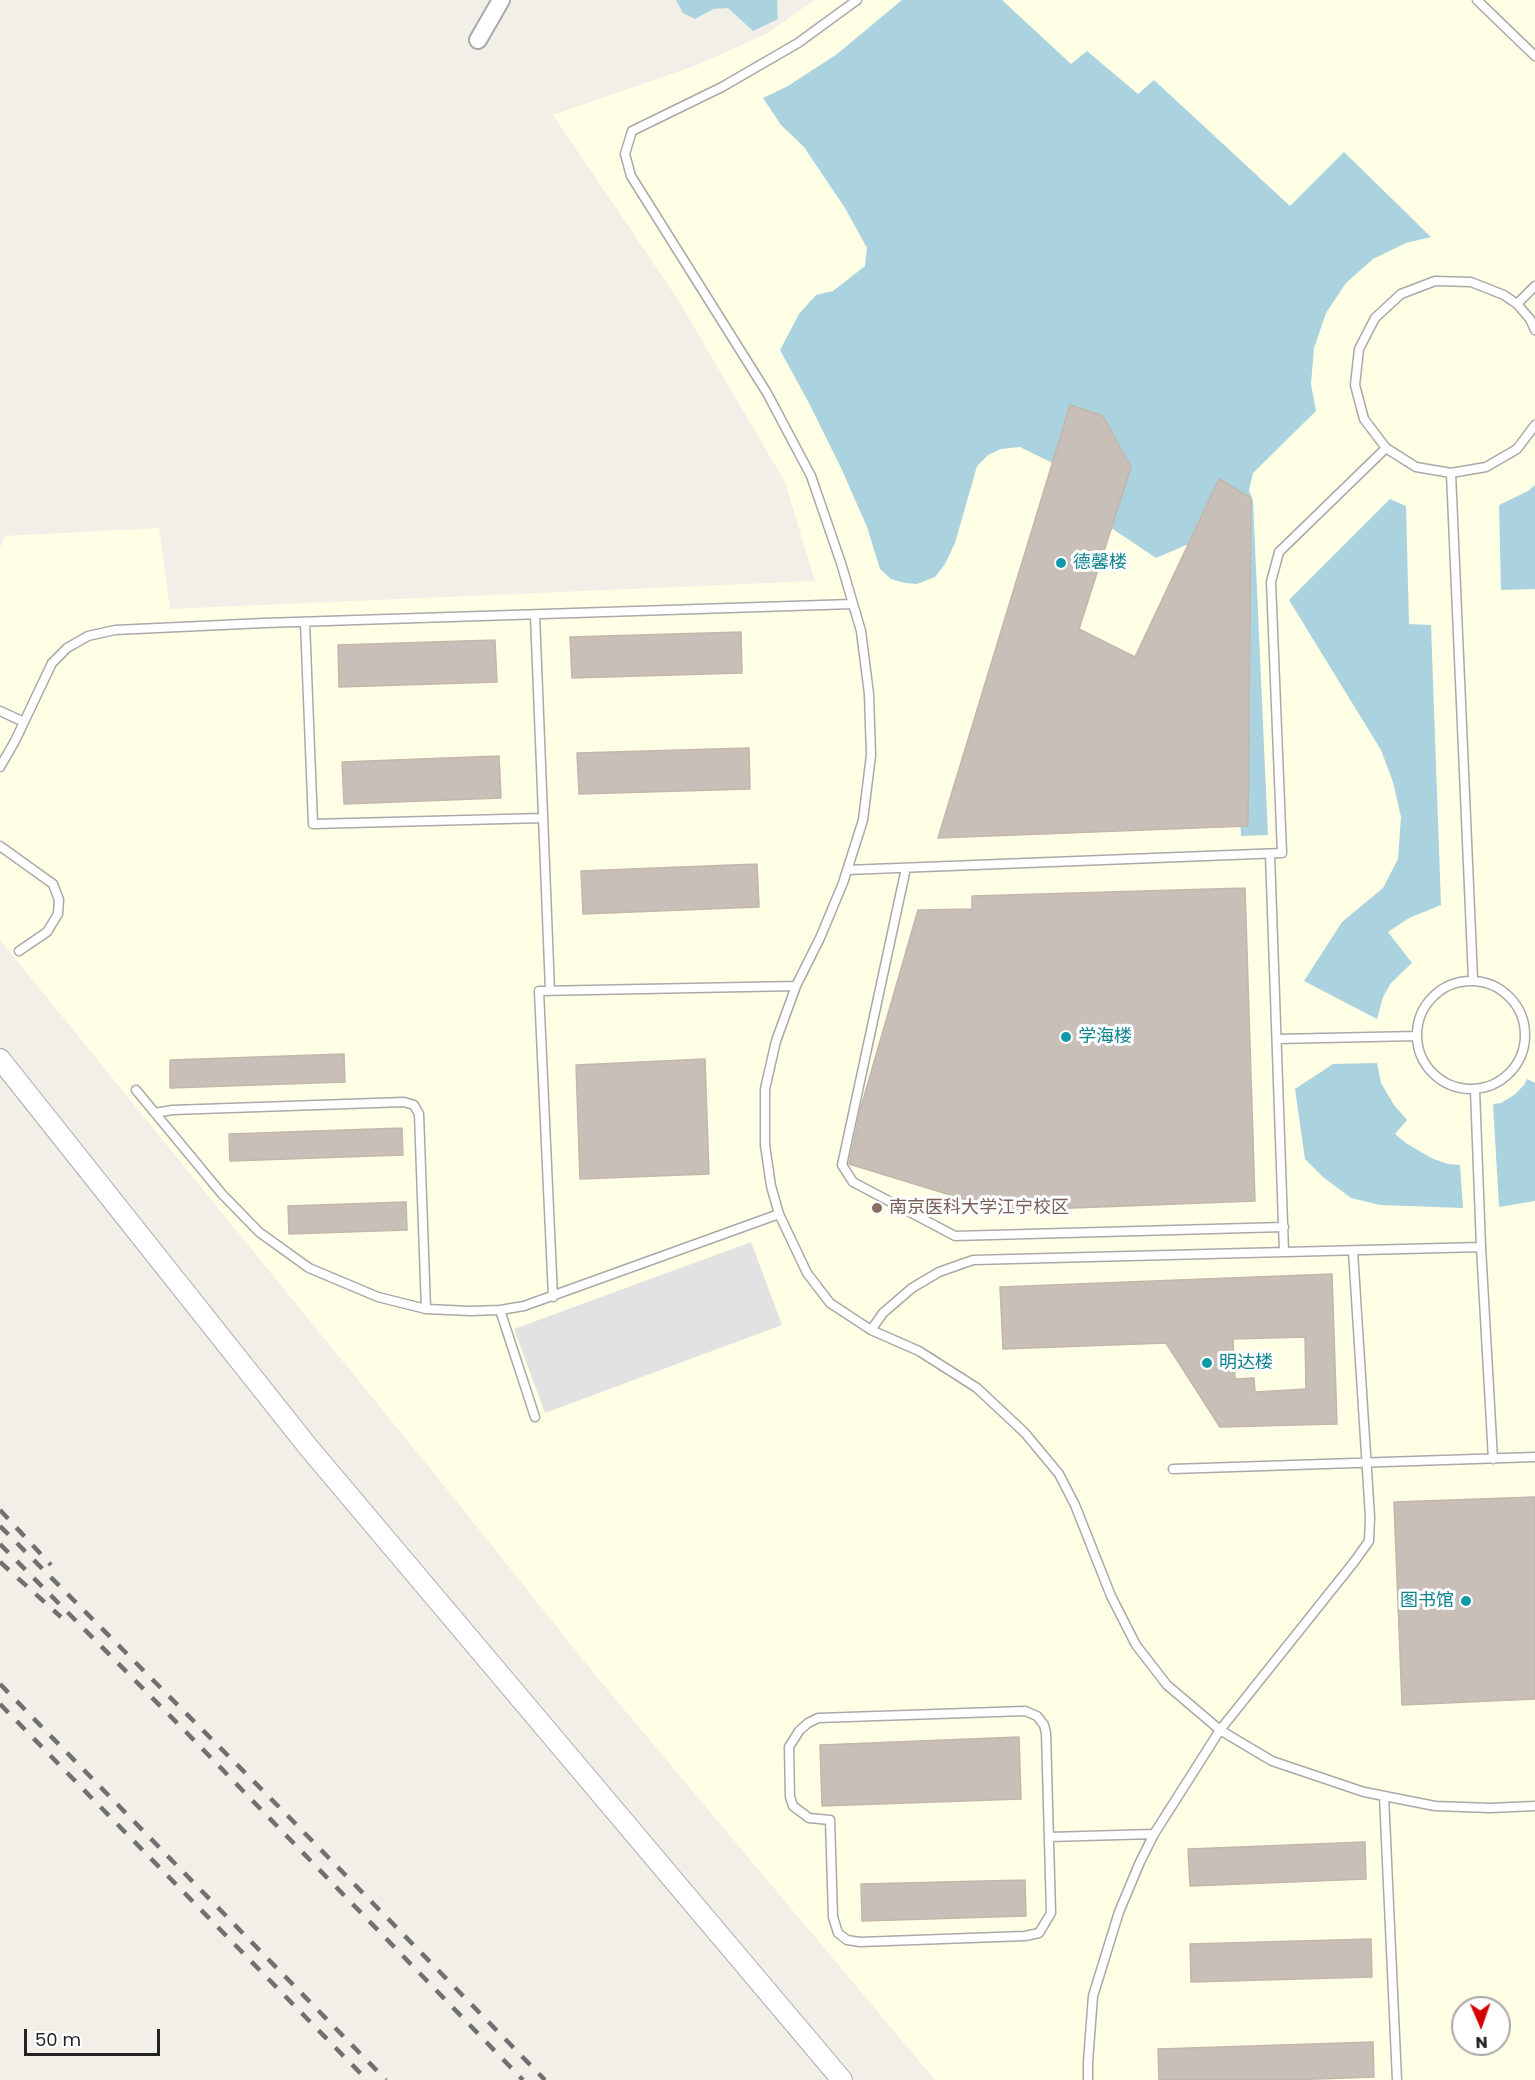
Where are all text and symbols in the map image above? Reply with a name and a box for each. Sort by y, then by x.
place label: 德馨楼 [1073,552,1127,574]
marker: 德馨楼 [1054,556,1068,570]
place label: 学海楼 [1078,1026,1132,1048]
marker: 学海楼 [1059,1030,1073,1044]
place label: 南京医科大学江宁校区 [889,1197,1069,1219]
marker: 南京医科大学江宁校区 [870,1201,884,1215]
place label: 明达楼 [1219,1352,1273,1374]
marker: 明达楼 [1200,1356,1214,1370]
place label: 图书馆 [1400,1590,1454,1612]
marker: 图书馆 [1459,1594,1473,1608]
north arrow [1451,1996,1511,2056]
scale bar [27,2017,164,2055]
text: 50 m [35,2027,81,2052]
text: N [1475,2031,1488,2054]

